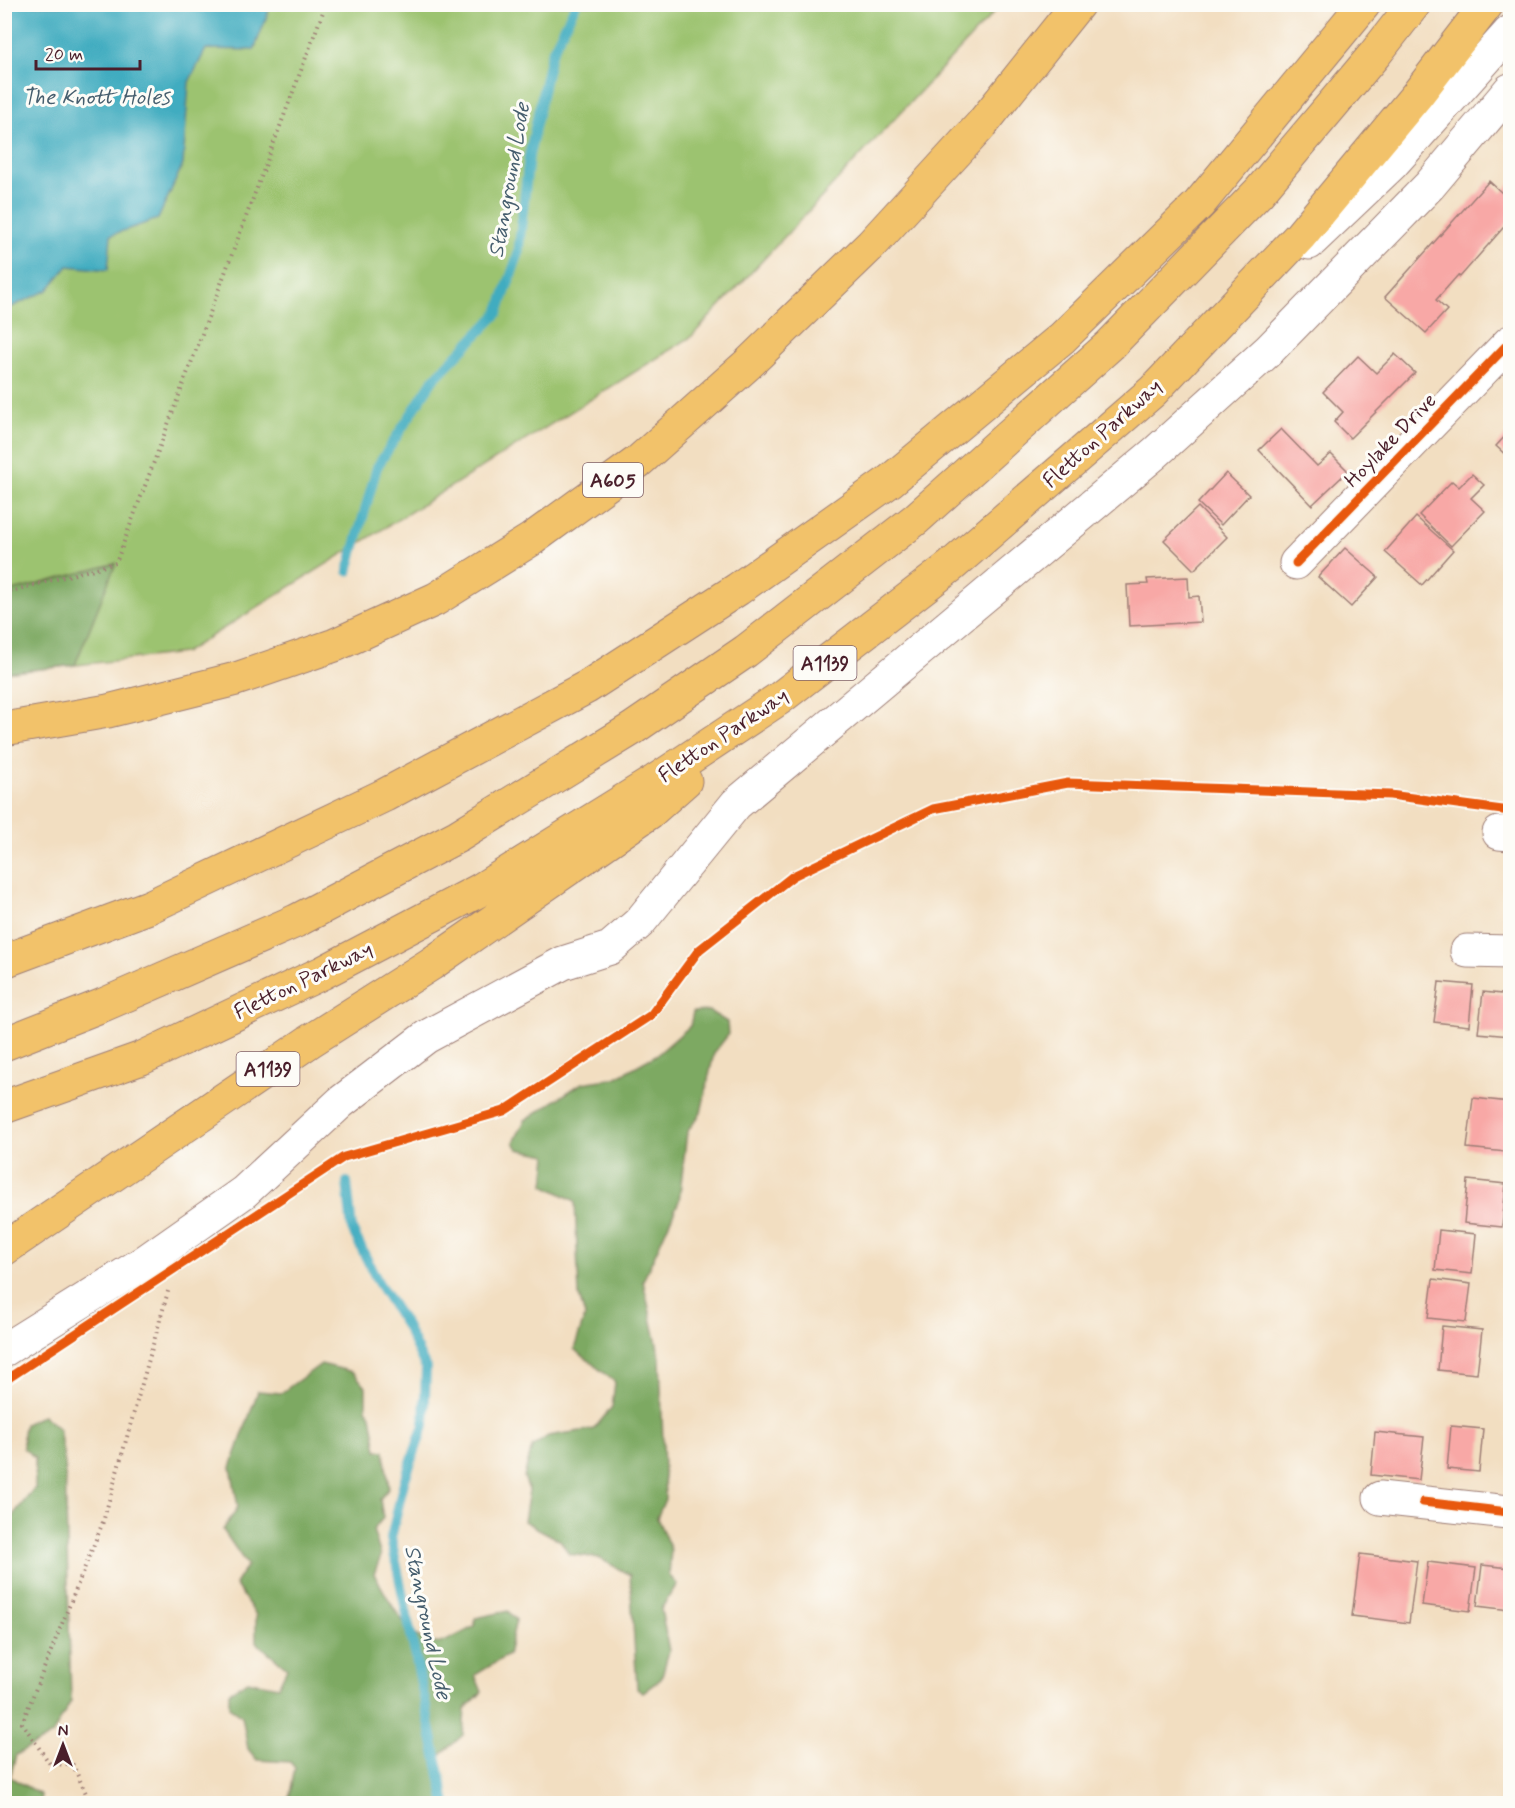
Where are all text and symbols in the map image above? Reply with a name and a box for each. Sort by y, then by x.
scale bar [36,33,140,71]
text: 20 m [45,43,83,67]
water label: The Knott Holes [22,84,172,112]
water label: Stanground Lode [483,100,539,260]
street label: Fletton Parkway [1037,373,1168,495]
street label: Hoylake Drive [1338,387,1443,494]
road number: A605 [583,463,643,497]
road number: A1139 [794,646,856,680]
street label: Fletton Parkway [653,682,794,790]
street label: Fletton Parkway [229,935,377,1027]
road number: A1139 [236,1052,300,1086]
water label: Stanground Lode [396,1543,457,1703]
north arrow [33,1715,93,1775]
text: N [58,1721,68,1742]

